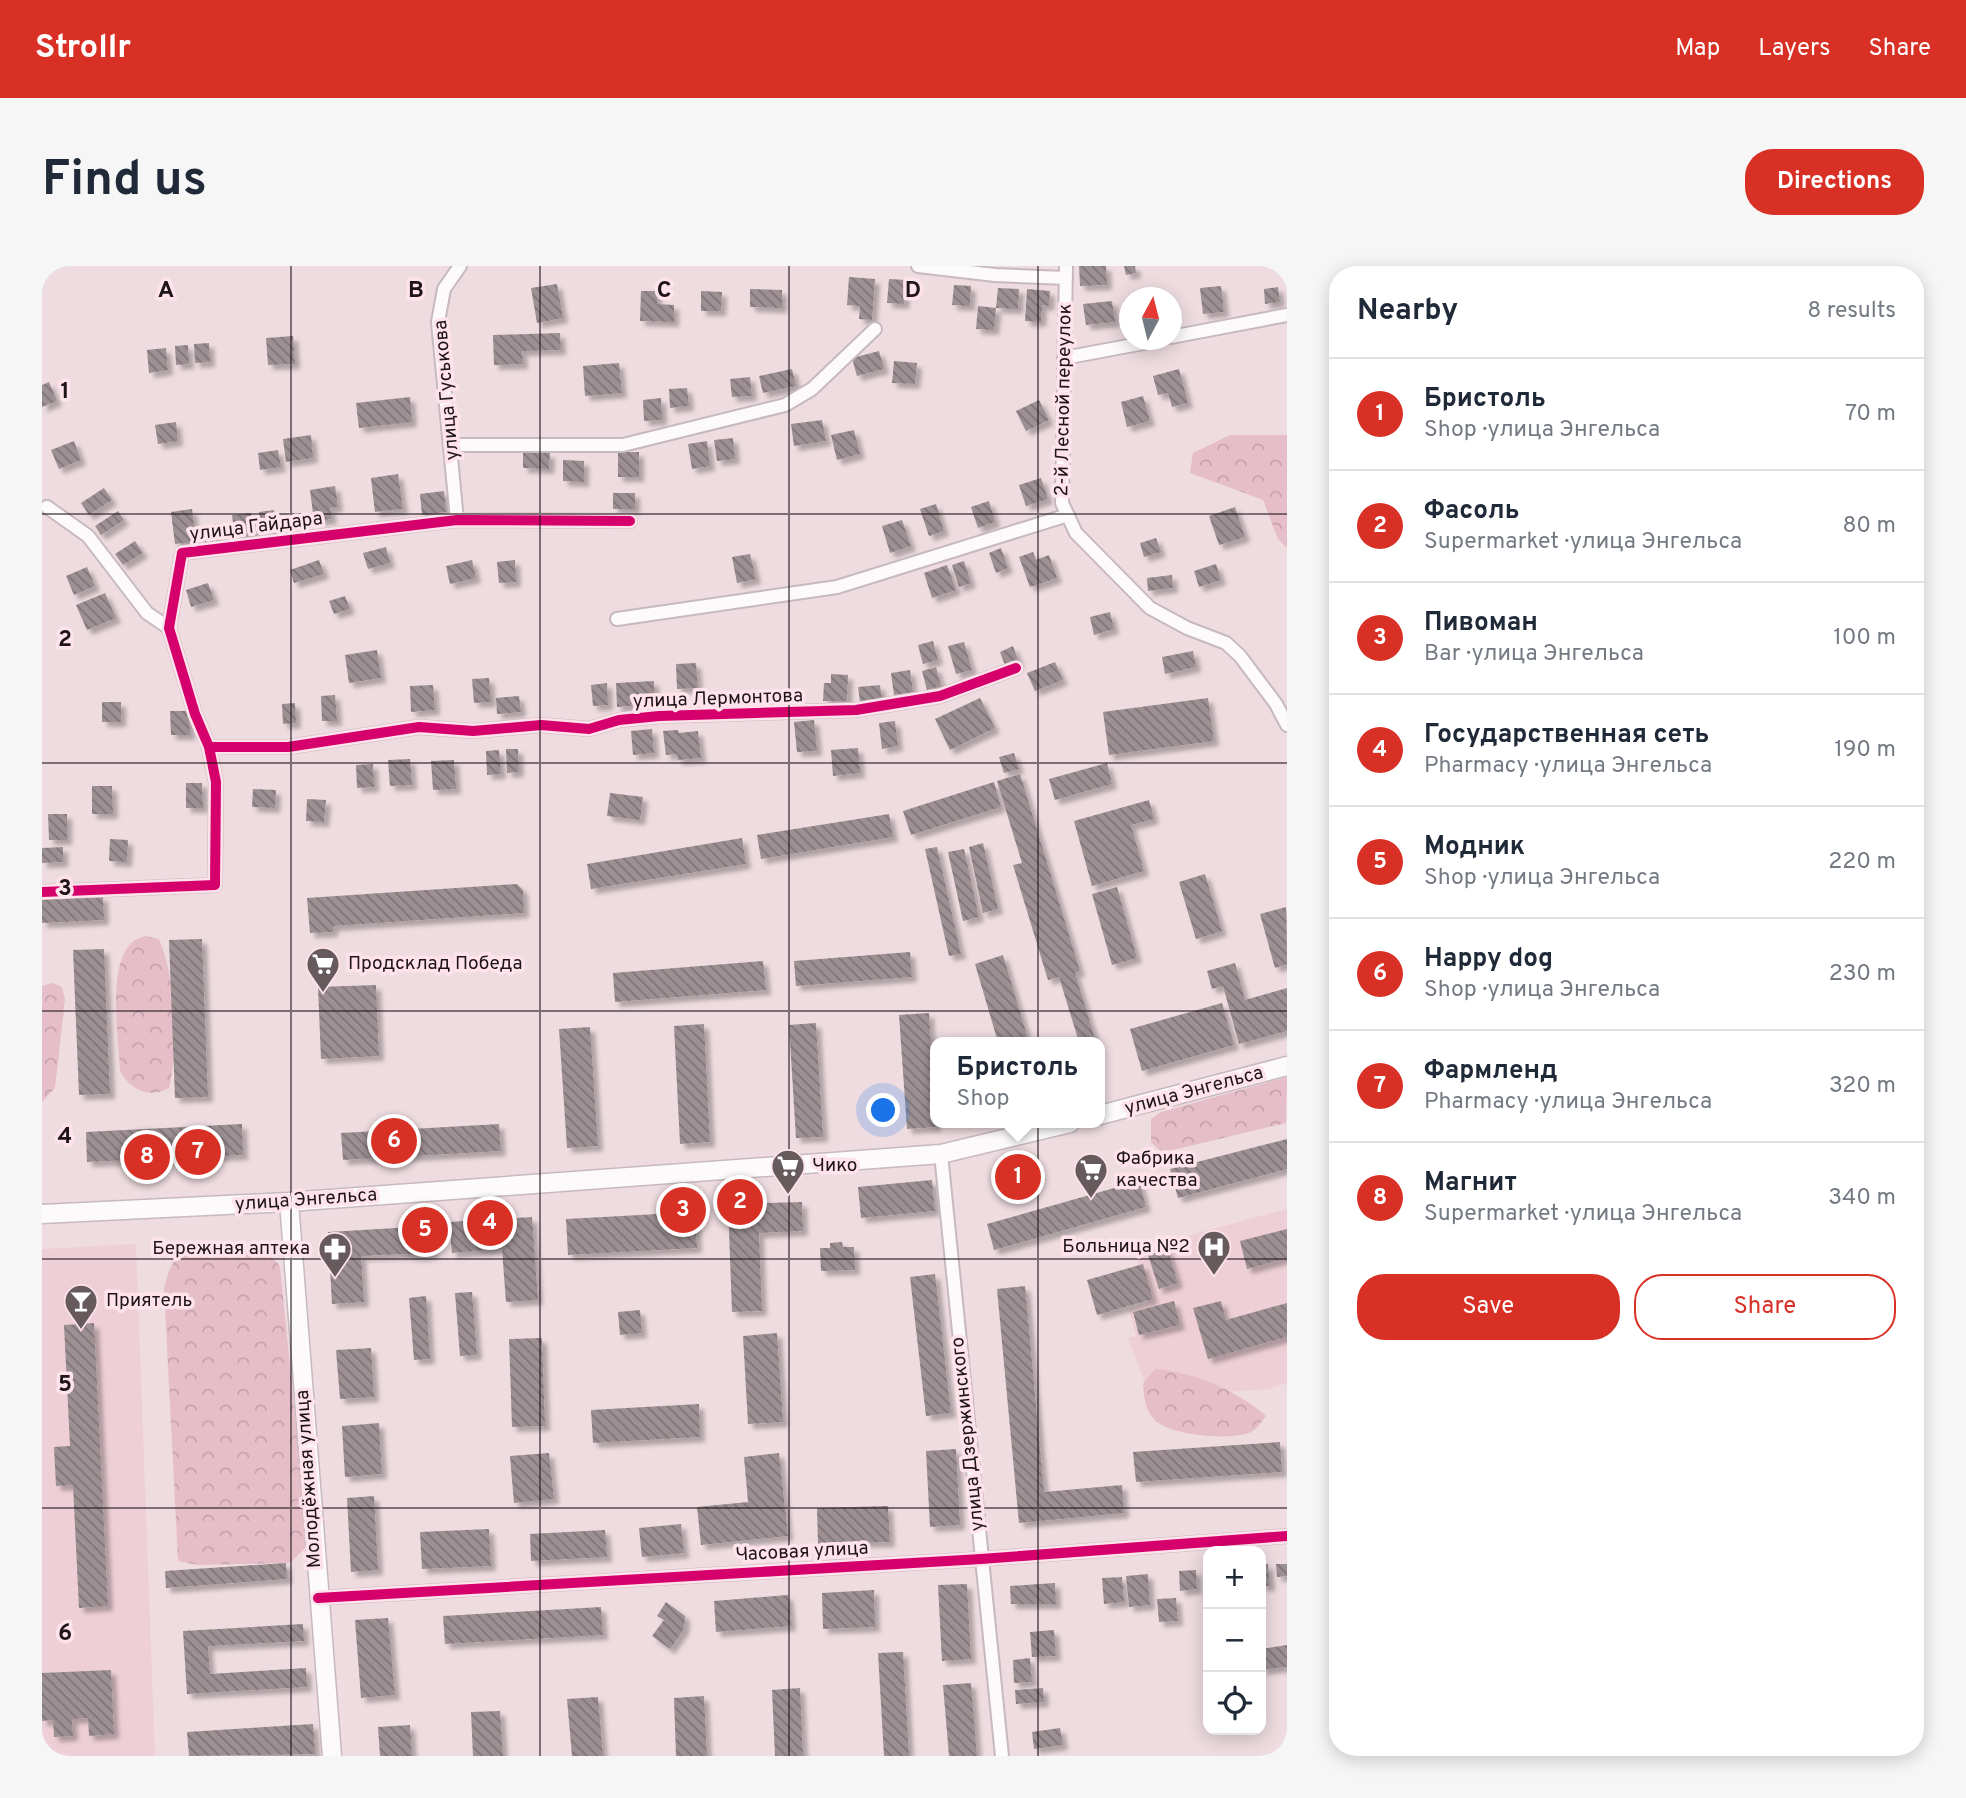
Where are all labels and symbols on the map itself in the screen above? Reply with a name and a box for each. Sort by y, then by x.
text: A [158,277,174,306]
text: B [408,277,424,306]
text: C [657,277,671,306]
text: D [905,277,921,306]
north arrow [1119,287,1182,350]
street label: 2-й Лесной переулок [1050,303,1078,497]
street label: улица Гуськова [429,319,465,461]
text: 1 [60,378,70,407]
street label: улица Гайдара [188,507,324,547]
text: 2 [58,626,72,655]
street label: улица Лермонтова [633,684,803,714]
text: 3 [58,875,72,904]
supermarket icon: Продсклад Победа [304,945,342,994]
place label: Продсклад Победа [348,952,523,976]
street label: улица Энгельса [1122,1061,1266,1121]
your location [866,1093,900,1127]
pin: 6 [371,1115,417,1167]
text: 4 [58,1123,72,1152]
pin: 7 [175,1126,221,1178]
pin: 8 [124,1131,170,1183]
supermarket icon: Чико [769,1147,807,1196]
place label: Фабрика качества [1116,1147,1197,1193]
pin: 1 [995,1151,1041,1203]
supermarket icon: Фабрика качества [1072,1151,1110,1200]
place label: Чико [812,1154,857,1178]
pin: 2 [717,1176,763,1228]
street label: улица Энгельса [234,1183,378,1217]
pin: 3 [660,1184,706,1236]
pin: 4 [467,1197,513,1249]
pin: 5 [402,1204,448,1256]
hospital icon: Больница №2 [1195,1228,1233,1277]
pharmacy icon: Бережная аптека [316,1230,354,1279]
place label: Больница №2 [1062,1235,1190,1259]
place label: Бережная аптека [152,1237,310,1261]
bar icon: Приятель [62,1282,100,1331]
place label: Приятель [106,1289,192,1313]
street label: улица Дзержинского [946,1336,990,1532]
text: 5 [58,1371,72,1400]
street label: Молодёжная улица [291,1389,327,1569]
street label: Часовая улица [735,1537,869,1567]
text: 6 [58,1620,72,1649]

